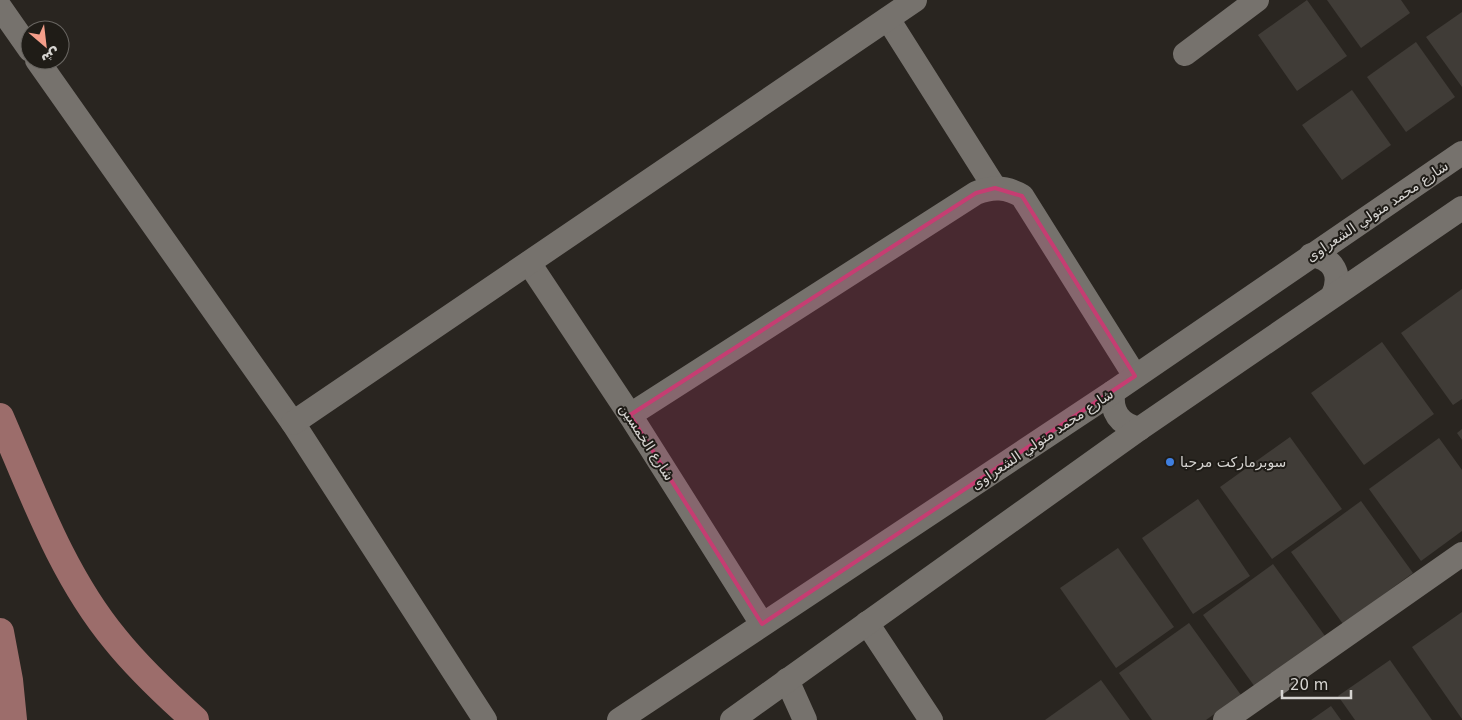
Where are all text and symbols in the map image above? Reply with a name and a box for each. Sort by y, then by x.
north arrow [20,20,70,70]
text: ش [39,45,63,68]
street label: شارع محمد متولي الشعراوى [1303,157,1452,265]
street label: شارع محمد متولي الشعراوى [968,385,1117,493]
street label: شارع الخمسين [615,401,678,484]
place label: سوبرماركت مرحبا [1180,454,1286,471]
marker: سوبرماركت مرحبا [1164,456,1176,468]
scale bar [1282,668,1351,700]
text: 20 m [1290,676,1328,694]

